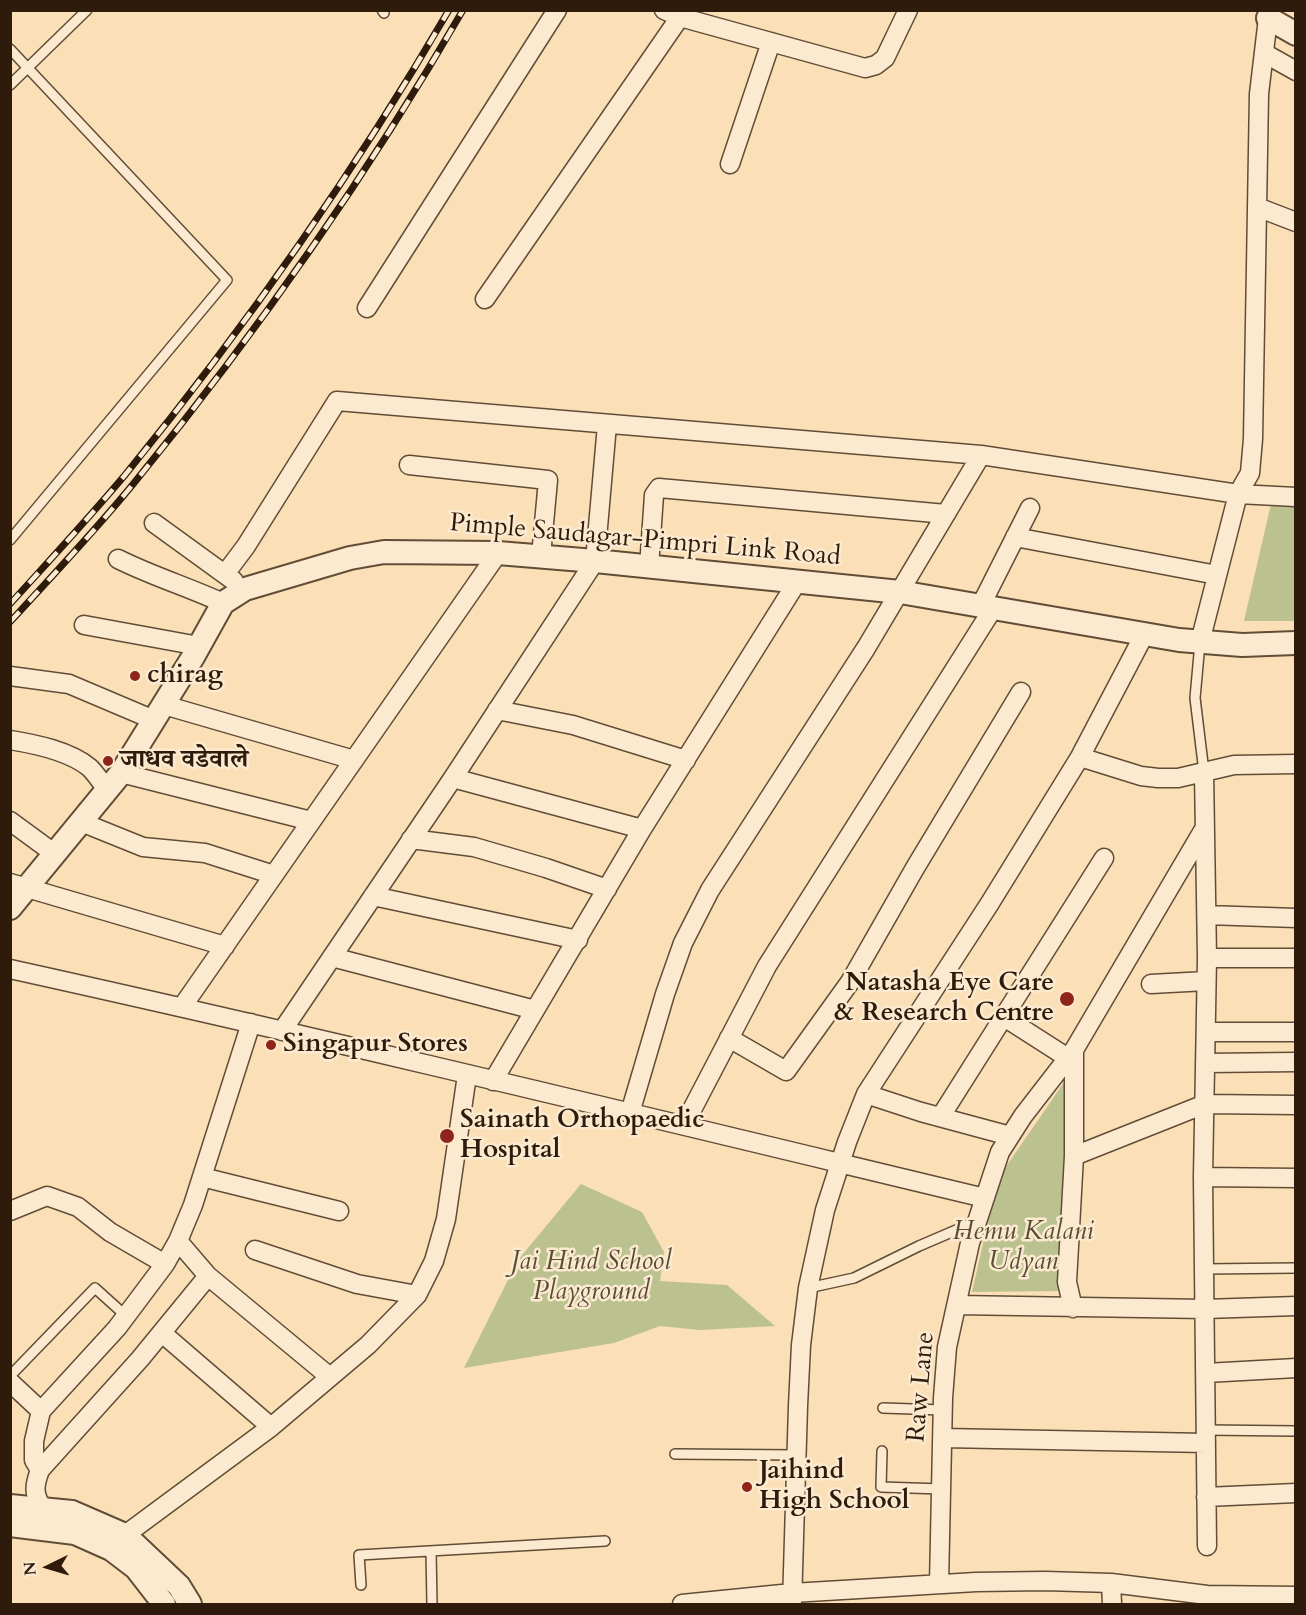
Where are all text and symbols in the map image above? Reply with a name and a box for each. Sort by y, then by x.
street label: Pimple Saudagar-Pimpri Link Road [448,508,842,574]
place label: chirag [147,660,223,692]
marker: chirag [128,669,142,683]
place label: जाधव वडेवाले [120,745,248,777]
marker: जाधव वडेवाले [101,754,115,768]
place label: Natasha Eye Care & Research Centre [834,968,1054,1030]
marker: Natasha Eye Care & Research Centre [1058,990,1076,1008]
place label: Singapur Stores [283,1029,468,1061]
marker: Singapur Stores [264,1038,278,1052]
place label: Sainath Orthopaedic Hospital [460,1105,705,1166]
marker: Sainath Orthopaedic Hospital [438,1127,456,1145]
park label: Hemu Kalani Udyan [953,1217,1093,1278]
park label: Jai Hind School Playground [511,1247,671,1308]
street label: Raw Lane [902,1331,942,1443]
place label: Jaihind High School [759,1456,909,1518]
marker: Jaihind High School [740,1480,754,1494]
north arrow [18,1537,78,1597]
text: N [19,1561,42,1576]

